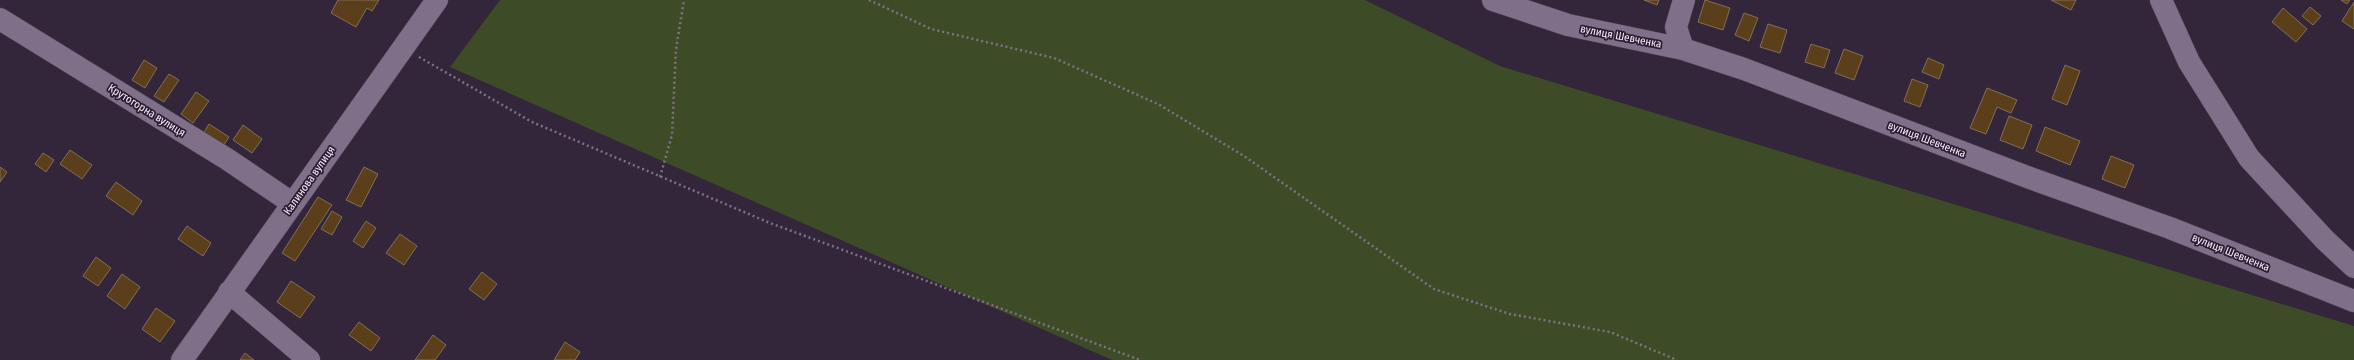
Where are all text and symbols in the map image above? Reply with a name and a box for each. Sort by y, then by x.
street label: вулиця Шевченка [1579,22,1663,51]
street label: Крутогорна вулиця [106,81,188,140]
street label: вулиця Шевченка [1886,119,1968,160]
street label: Калинова вулиця [281,143,338,217]
street label: вулиця Шевченка [2190,231,2272,274]

